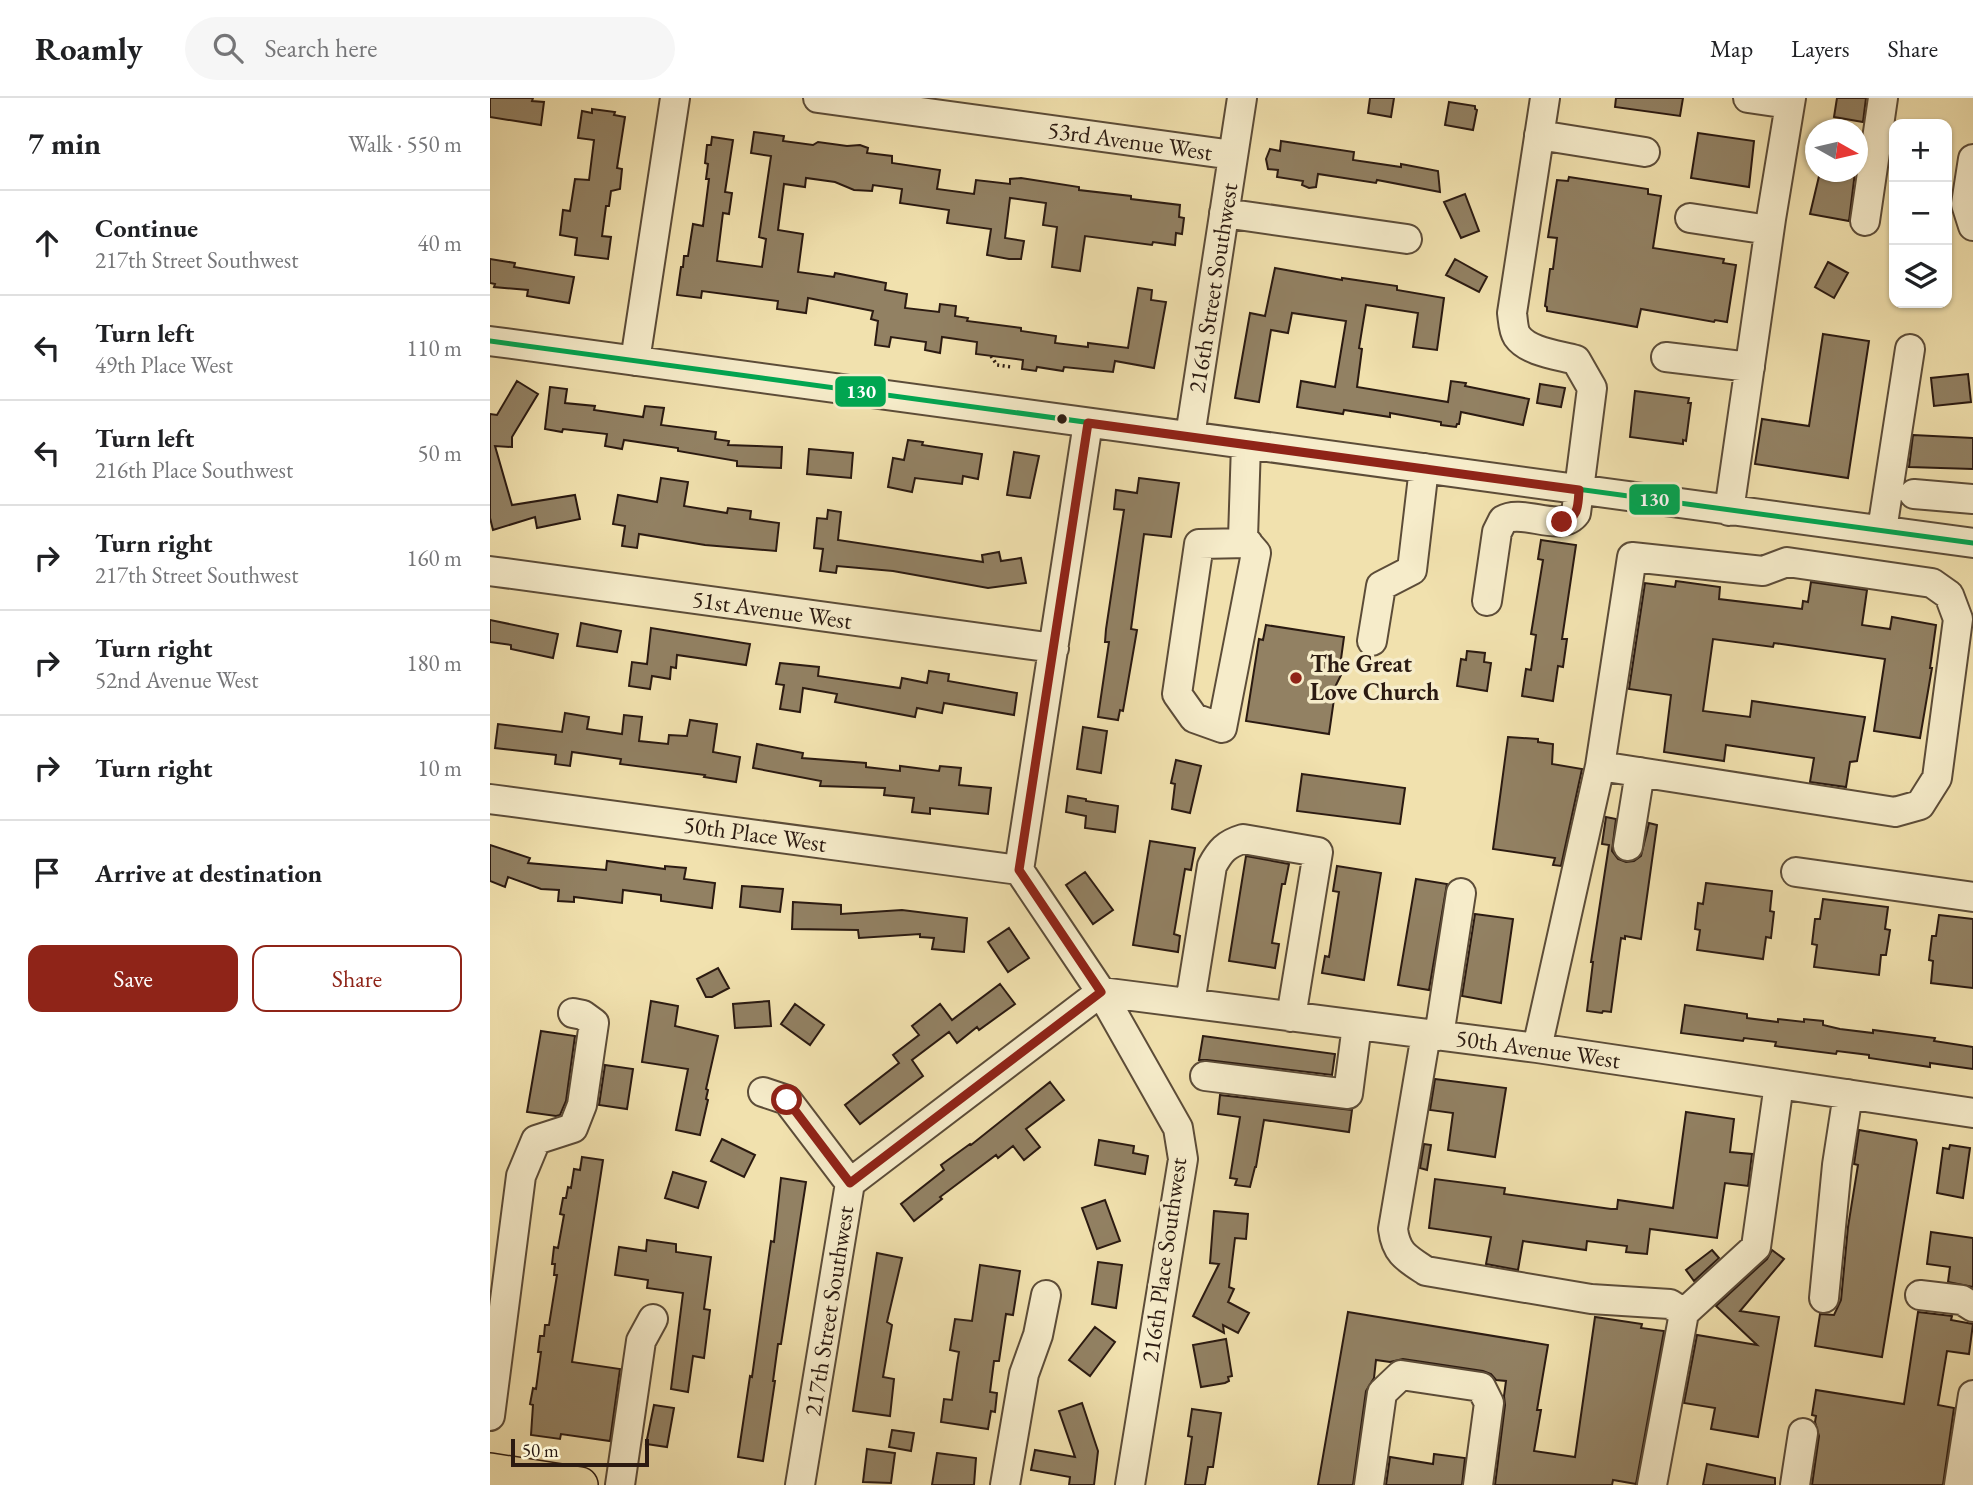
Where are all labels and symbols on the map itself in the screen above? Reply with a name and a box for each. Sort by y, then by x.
street label: 53rd Avenue West [1046,114,1215,167]
north arrow [1805,119,1868,182]
street label: 216th Street Southwest [1181,180,1244,395]
line badge: 130 [834,375,887,408]
text: 130 [846,379,876,404]
unlabelled marker [1055,412,1069,426]
line badge: 130 [1628,483,1681,516]
text: 130 [1639,487,1669,512]
route end [1546,506,1577,537]
street label: 51st Avenue West [690,583,854,636]
place label: The Great Love Church [1310,648,1440,707]
marker: The Great Love Church [1288,670,1304,686]
street label: 50th Place West [682,808,829,859]
street label: 50th Avenue West [1454,1022,1623,1075]
route start [771,1084,802,1115]
street label: 216th Place Southwest [1134,1155,1193,1364]
street label: 217th Street Southwest [797,1203,860,1418]
scale bar [511,1436,649,1468]

